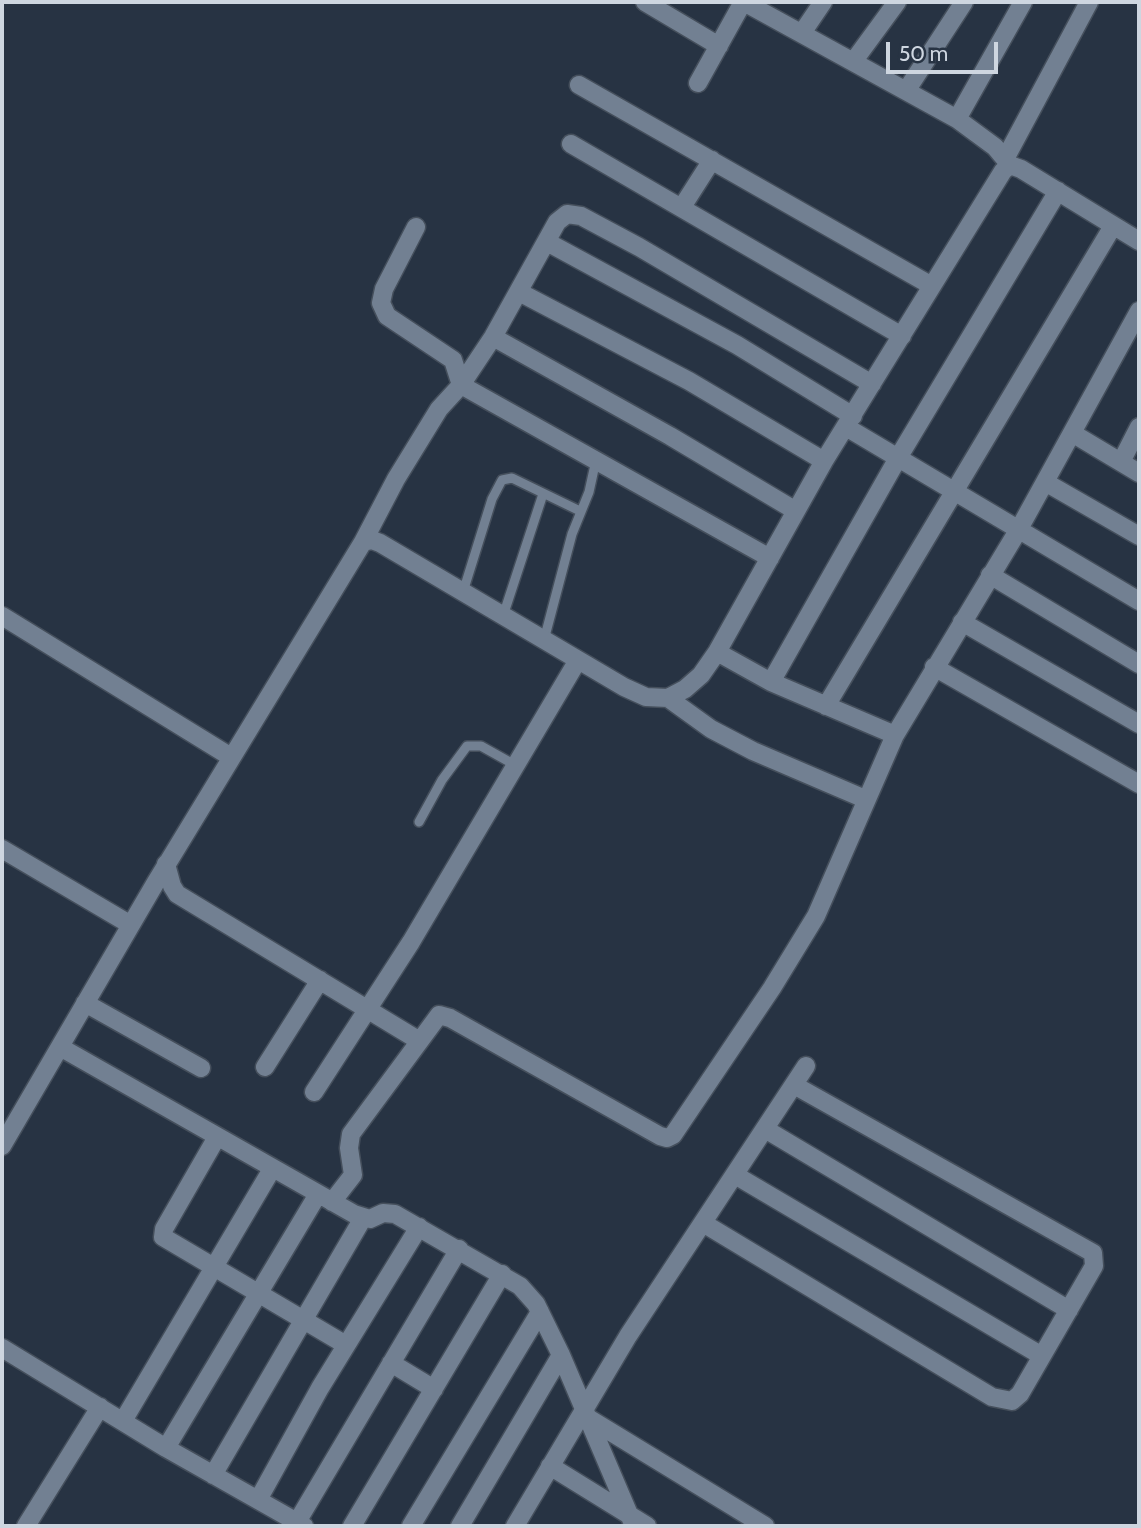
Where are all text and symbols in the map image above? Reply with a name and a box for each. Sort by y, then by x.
scale bar [889,28,1001,72]
text: 50 m [899,41,948,66]

